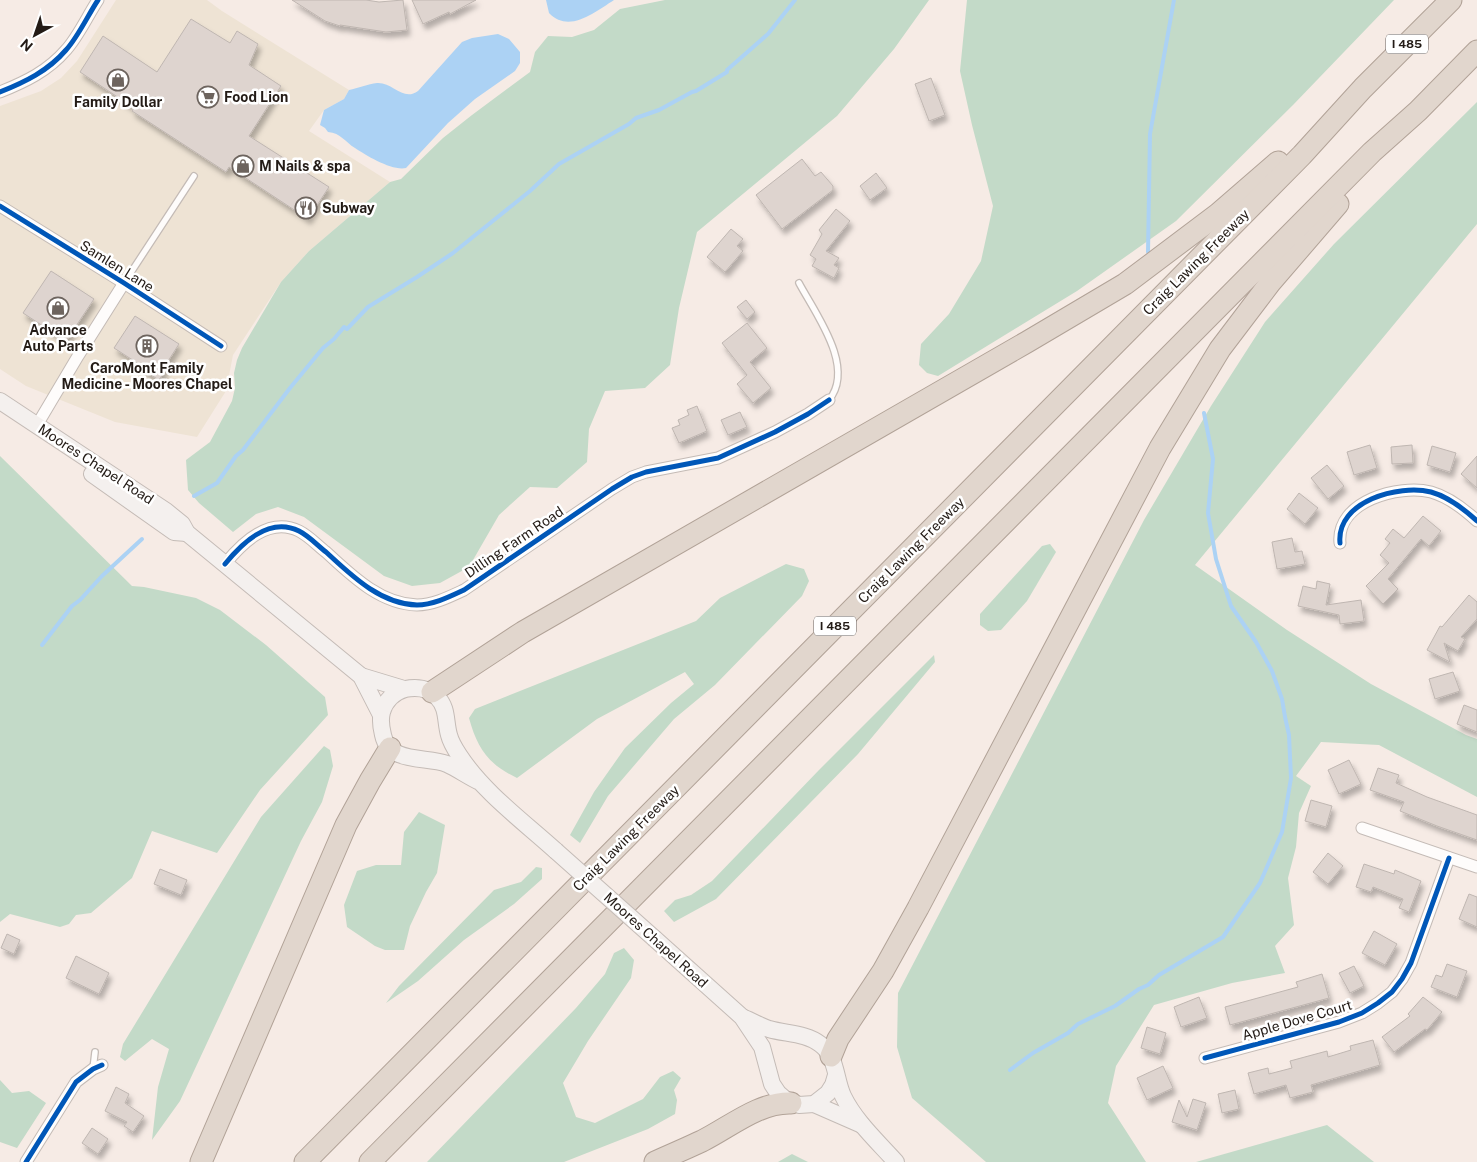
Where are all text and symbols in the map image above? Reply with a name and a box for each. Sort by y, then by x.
north arrow [10,10,60,60]
road number: I 485 [1386,34,1428,54]
text: N [17,35,36,55]
shop icon: Family Dollar [106,68,130,92]
supermarket icon: Food Lion [196,85,220,109]
place label: Food Lion [224,89,288,105]
place label: Family Dollar [74,94,163,110]
shop icon: M Nails & spa [231,154,255,178]
place label: M Nails & spa [259,158,351,174]
restaurant icon: Subway [294,196,318,220]
place label: Subway [322,200,375,216]
street label: Craig Lawing Freeway [1140,205,1253,318]
street label: Samlen Lane [77,237,157,295]
shop icon: Advance Auto Parts [46,296,70,320]
place label: Advance Auto Parts [23,322,93,354]
building icon: CaroMont Family Medicine - Moores Chapel [135,334,159,358]
place label: CaroMont Family Medicine - Moores Chapel [61,360,233,392]
street label: Moores Chapel Road [35,421,157,507]
street label: Craig Lawing Freeway [855,493,968,606]
street label: Dilling Farm Road [462,503,566,581]
road number: I 485 [814,616,856,636]
street label: Craig Lawing Freeway [570,781,683,894]
street label: Moores Chapel Road [601,889,711,991]
street label: Apple Dove Court [1240,997,1354,1043]

